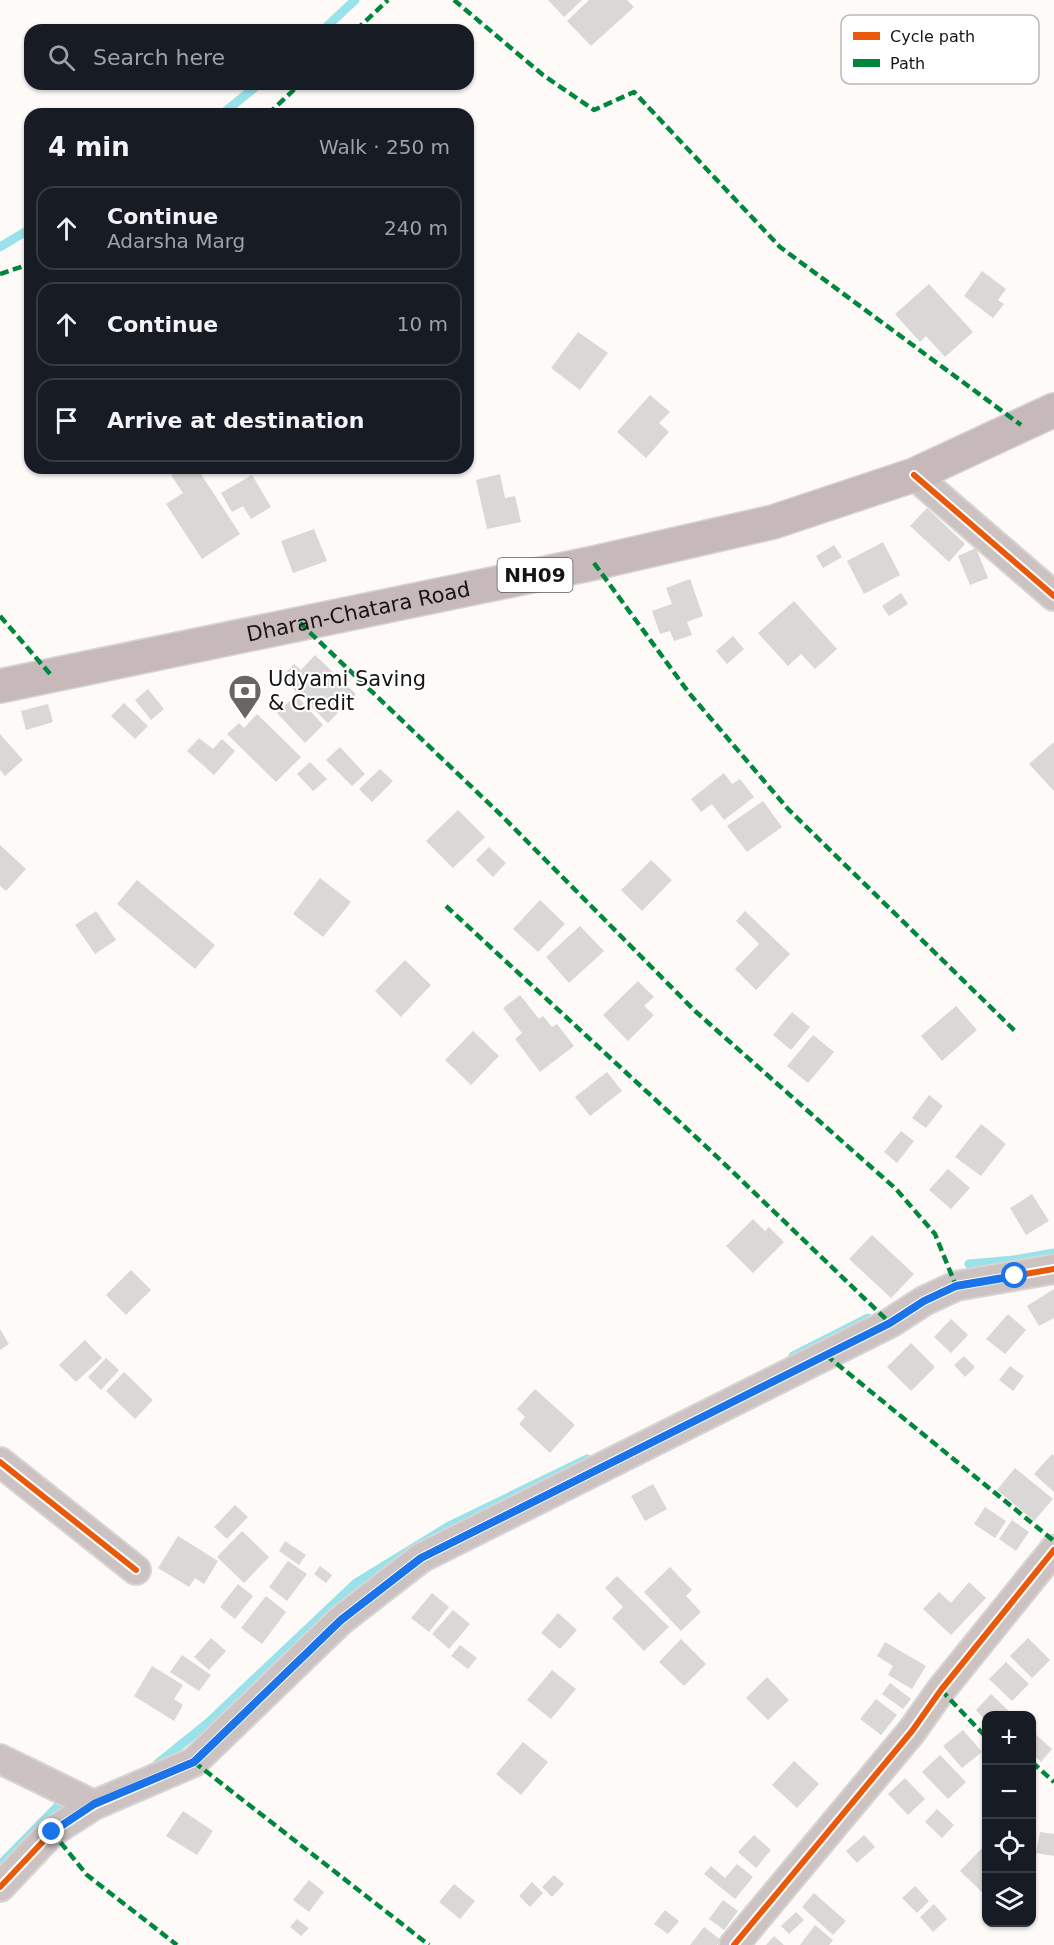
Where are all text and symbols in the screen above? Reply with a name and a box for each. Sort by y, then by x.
legend [841,15,1039,84]
search box [24,24,474,90]
text: Cycle path [890,27,975,46]
icon: search [45,41,78,74]
text: Search here [93,45,225,70]
text: Path [890,54,925,73]
text: 4 min [48,132,130,162]
text: Walk · 250 m [319,135,450,159]
text: Continue [107,204,218,229]
icon: ahead [50,212,83,245]
text: 240 m [384,216,448,240]
text: Adarsha Marg [107,229,245,253]
icon: ahead [50,308,83,341]
text: Continue [107,312,218,337]
text: 10 m [397,312,448,336]
icon: arrive [50,404,83,437]
text: Arrive at destination [107,408,364,433]
road number: NH09 [498,558,572,592]
street label: Dharan-Chatara Road [244,577,472,647]
place label: Udyami Saving & Credit [268,667,426,715]
bank icon: Udyami Saving & Credit [227,673,263,720]
route start [1001,1262,1027,1288]
map controls [982,1711,1036,1927]
button: + [982,1711,1036,1765]
button: − [982,1765,1036,1819]
route end [38,1818,64,1844]
button: locate [982,1819,1036,1873]
button: layers [982,1873,1036,1927]

